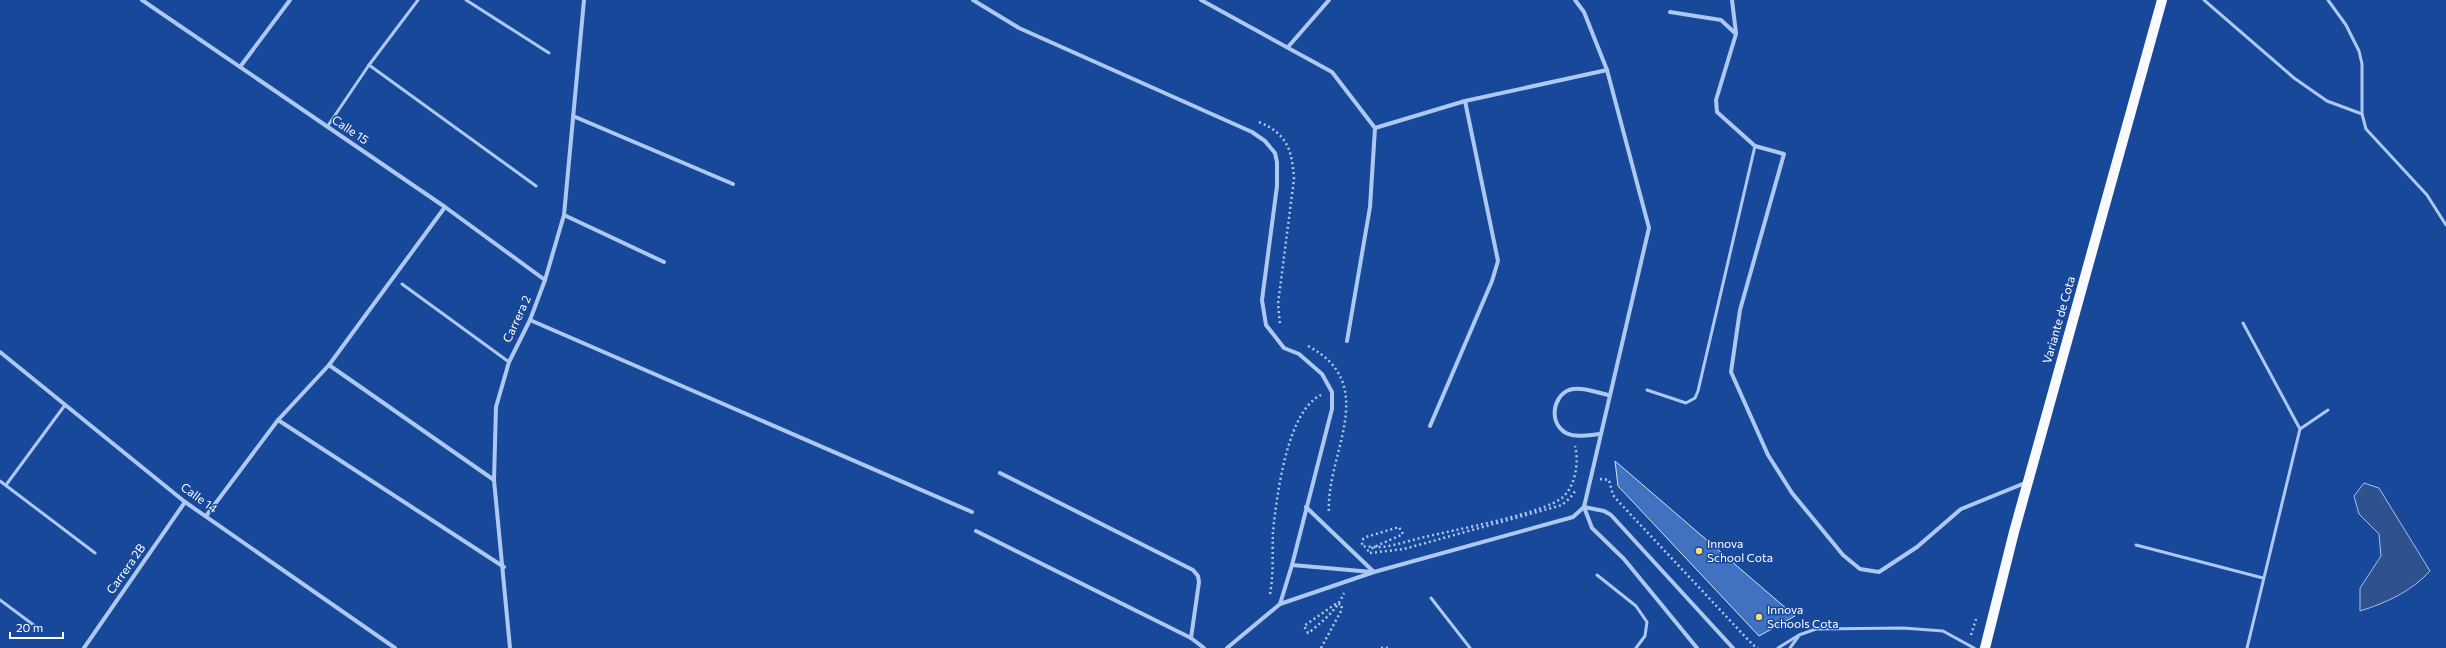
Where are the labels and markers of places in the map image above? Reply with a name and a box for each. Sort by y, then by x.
place label: Innova School Cota [1707,536,1773,564]
marker: Innova School Cota [1694,546,1704,556]
place label: Innova Schools Cota [1767,602,1839,630]
marker: Innova Schools Cota [1754,612,1764,622]

